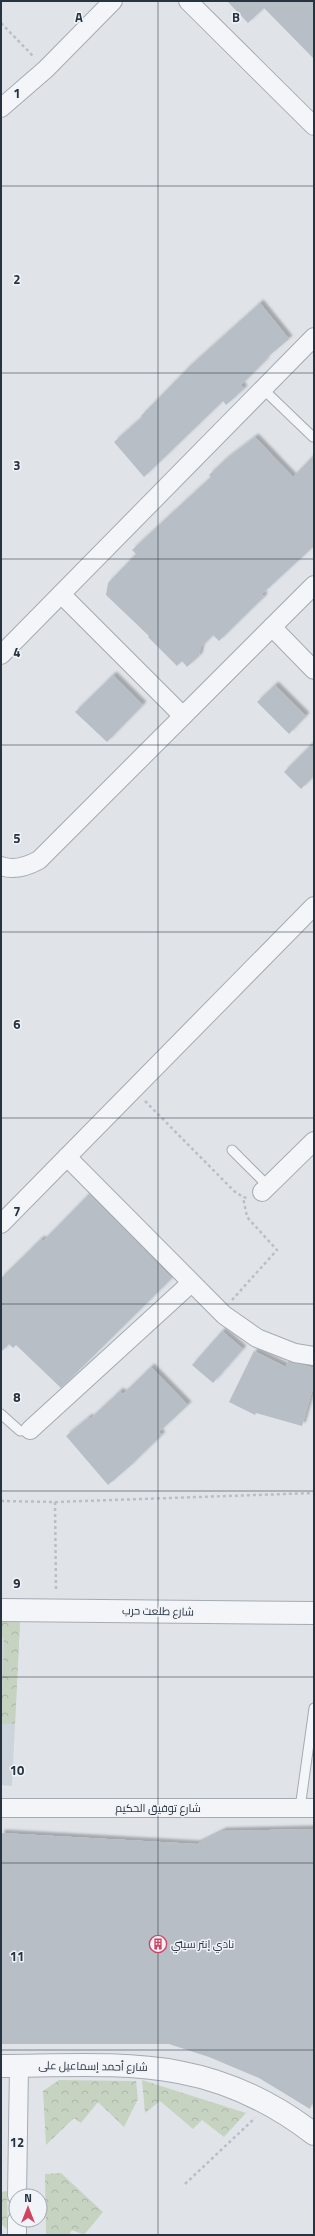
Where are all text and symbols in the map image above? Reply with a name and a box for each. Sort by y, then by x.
text: A [75,7,83,27]
text: B [232,7,240,27]
text: 1 [13,83,21,103]
text: 2 [13,269,21,289]
text: 3 [13,455,21,475]
text: 4 [13,642,21,662]
text: 5 [13,828,21,848]
text: 6 [13,1014,21,1034]
text: 7 [13,1201,21,1221]
text: 8 [13,1387,21,1407]
text: 9 [13,1573,21,1593]
street label: شارع طلعت حرب [122,1602,194,1620]
text: 10 [10,1760,24,1780]
street label: شارع توفيق الحكيم [115,1800,201,1816]
building icon: نادي إنتر سيتي [148,1934,168,1954]
place label: نادي إنتر سيتي [171,1936,234,1953]
text: 11 [10,1946,24,1966]
street label: شارع أحمد إسماعيل على [38,2057,148,2075]
text: 12 [10,2132,24,2152]
north arrow [8,2188,48,2228]
text: N [24,2190,32,2206]

